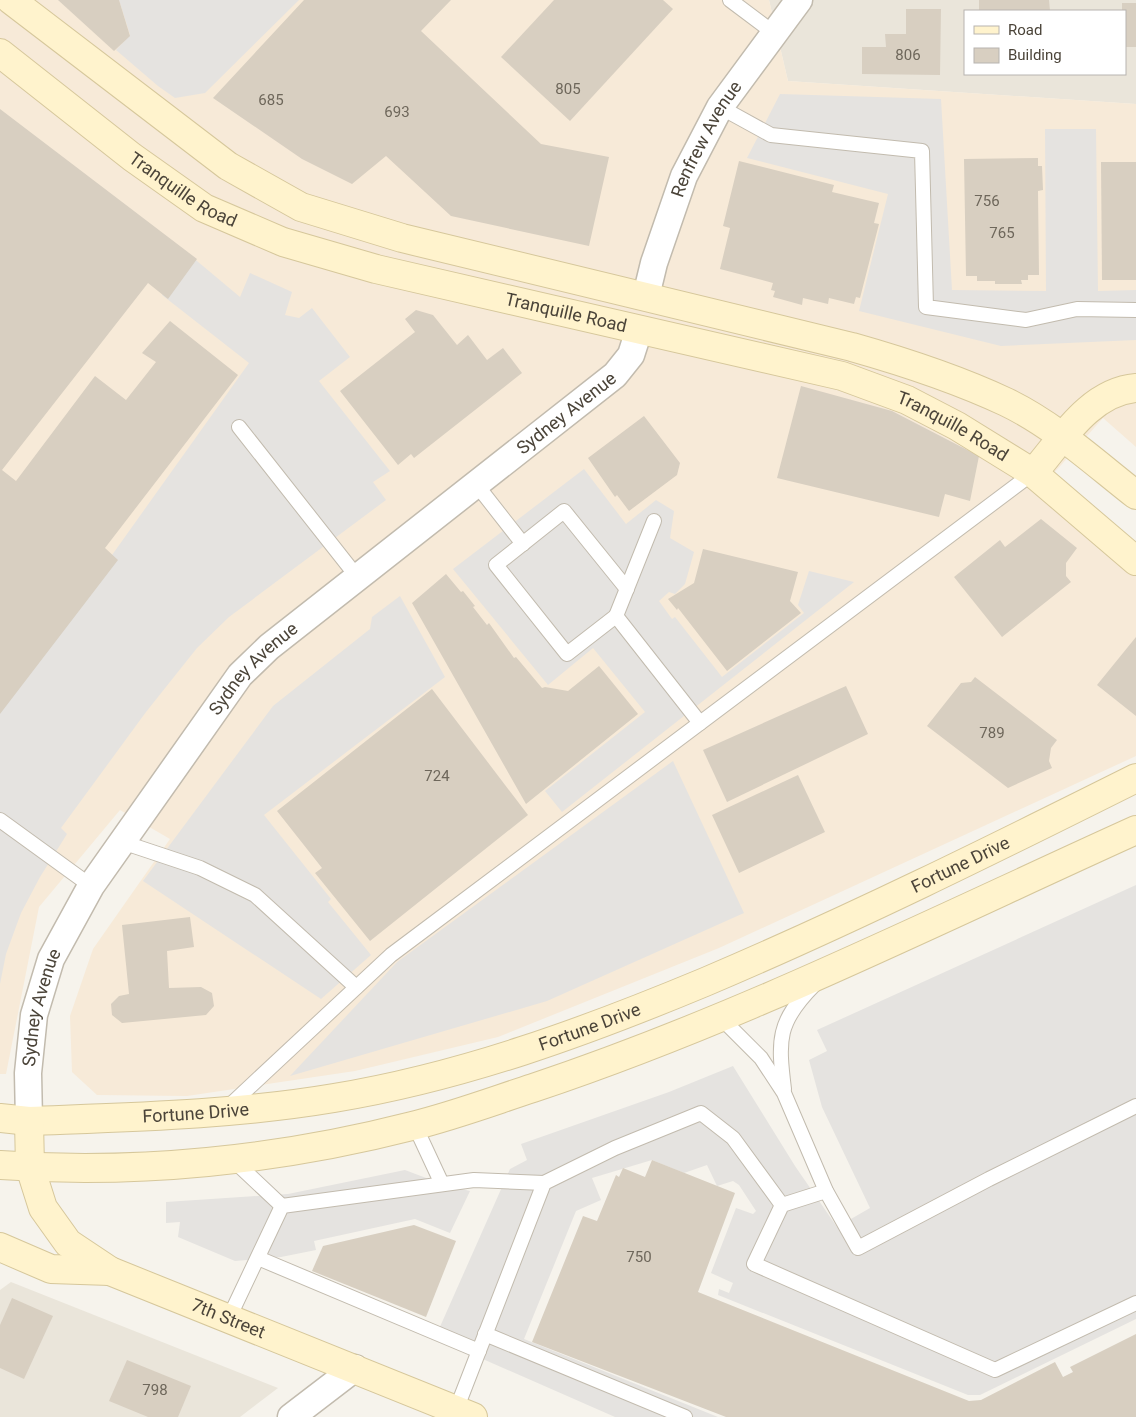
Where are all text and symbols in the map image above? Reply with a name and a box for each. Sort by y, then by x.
legend [964,10,1126,75]
text: Road [1008,21,1042,39]
house number: 806 [895,46,921,64]
text: Building [1008,46,1062,64]
street label: Renfrew Avenue [667,76,746,200]
house number: 805 [555,80,581,98]
house number: 685 [258,91,284,109]
house number: 693 [384,103,410,121]
street label: Tranquille Road [125,147,240,231]
house number: 756 [974,192,1000,210]
house number: 765 [989,224,1015,242]
street label: Tranquille Road [503,288,629,336]
street label: Sydney Avenue [512,367,620,458]
street label: Tranquille Road [894,386,1012,465]
street label: Sydney Avenue [204,618,302,719]
house number: 789 [979,724,1005,742]
house number: 724 [424,767,450,785]
street label: Fortune Drive [908,831,1013,897]
street label: Sydney Avenue [18,945,65,1067]
street label: Fortune Drive [536,998,643,1055]
street label: Fortune Drive [142,1098,250,1127]
house number: 750 [626,1248,652,1266]
street label: 7th Street [188,1294,269,1342]
house number: 798 [142,1381,168,1399]

